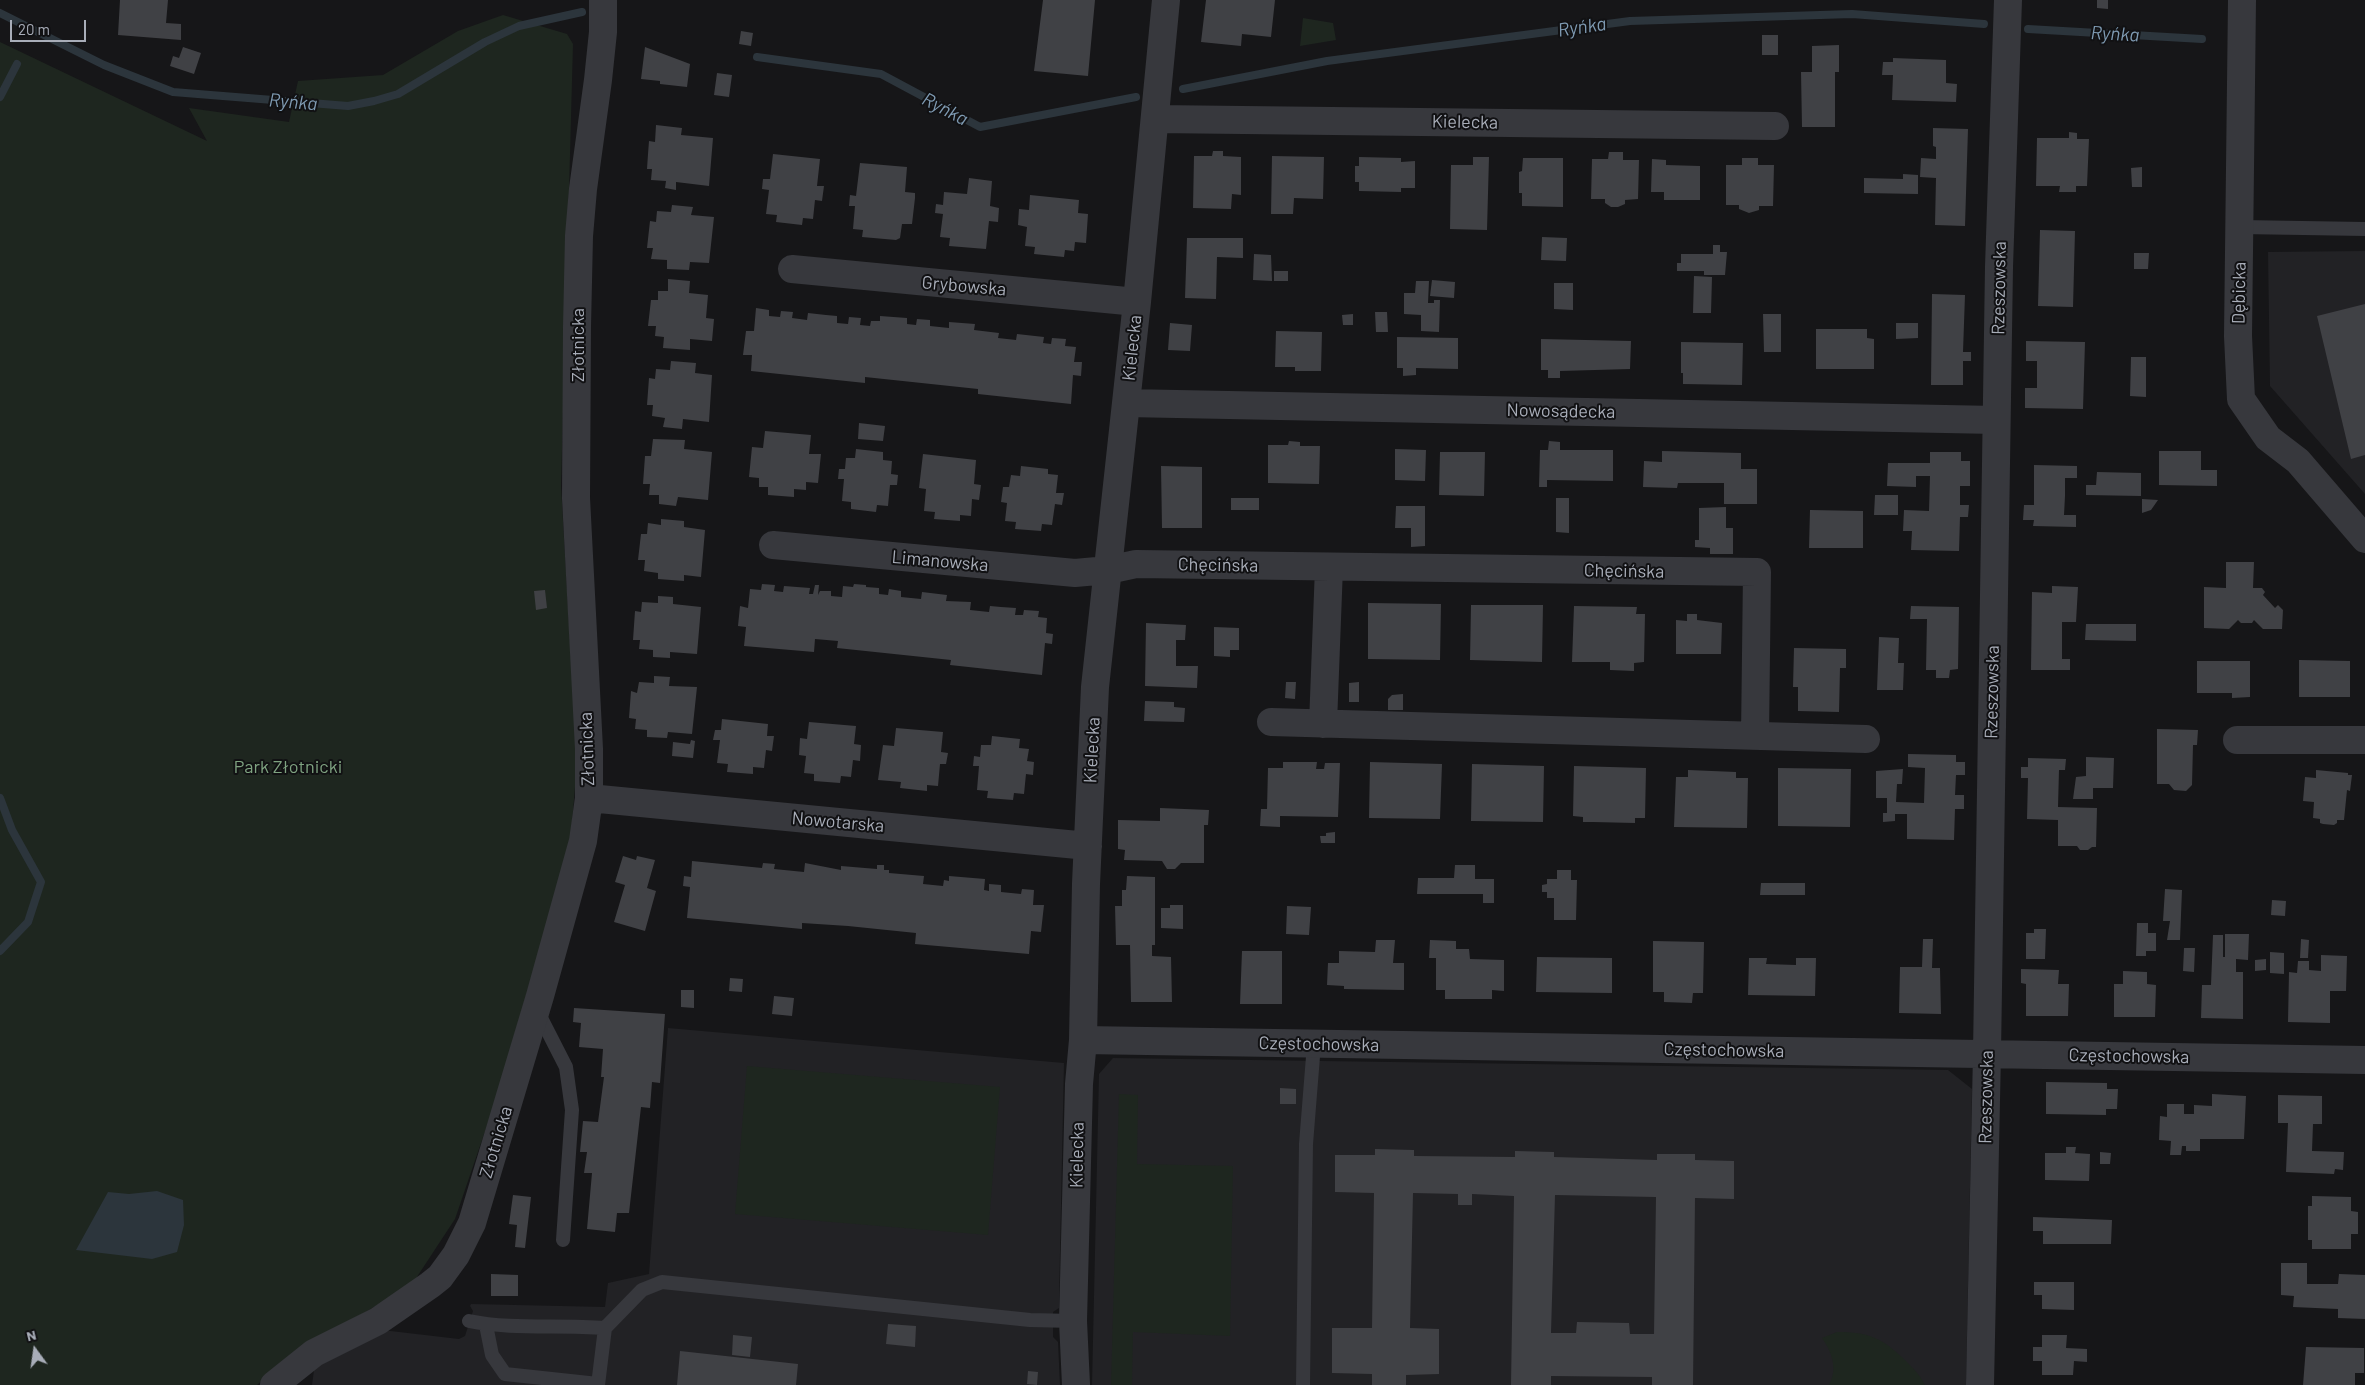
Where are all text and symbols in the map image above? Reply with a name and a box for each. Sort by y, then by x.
scale bar [12,10,89,42]
water label: Ryńka [1556,12,1608,42]
text: 20 m [18,20,50,38]
water label: Ryńka [2090,21,2140,47]
water label: Ryńka [918,87,972,131]
water label: Ryńka [268,89,318,115]
street label: Kielecka [1432,111,1498,133]
street label: Rzeszowska [1987,241,2011,335]
street label: Dębicka [2228,262,2250,324]
street label: Grybowska [921,272,1007,300]
street label: Złotnicka [567,308,589,382]
street label: Kielecka [1118,314,1146,382]
street label: Nowosądecka [1506,399,1616,423]
street label: Limanowska [891,546,989,576]
street label: Chęcińska [1178,553,1258,577]
street label: Chęcińska [1584,559,1664,583]
street label: Rzeszowska [1980,645,2004,739]
street label: Złotnicka [575,712,599,786]
street label: Kielecka [1079,716,1105,784]
park label: Park Złotnicki [234,756,342,778]
street label: Nowotarska [791,807,885,837]
street label: Częstochowska [1259,1032,1379,1056]
street label: Częstochowska [1664,1038,1784,1062]
street label: Częstochowska [2069,1044,2189,1068]
street label: Rzeszowska [1974,1050,1998,1144]
street label: Złotnicka [475,1103,517,1181]
street label: Kielecka [1066,1122,1088,1188]
north arrow [10,1325,60,1375]
text: N [25,1326,38,1344]

